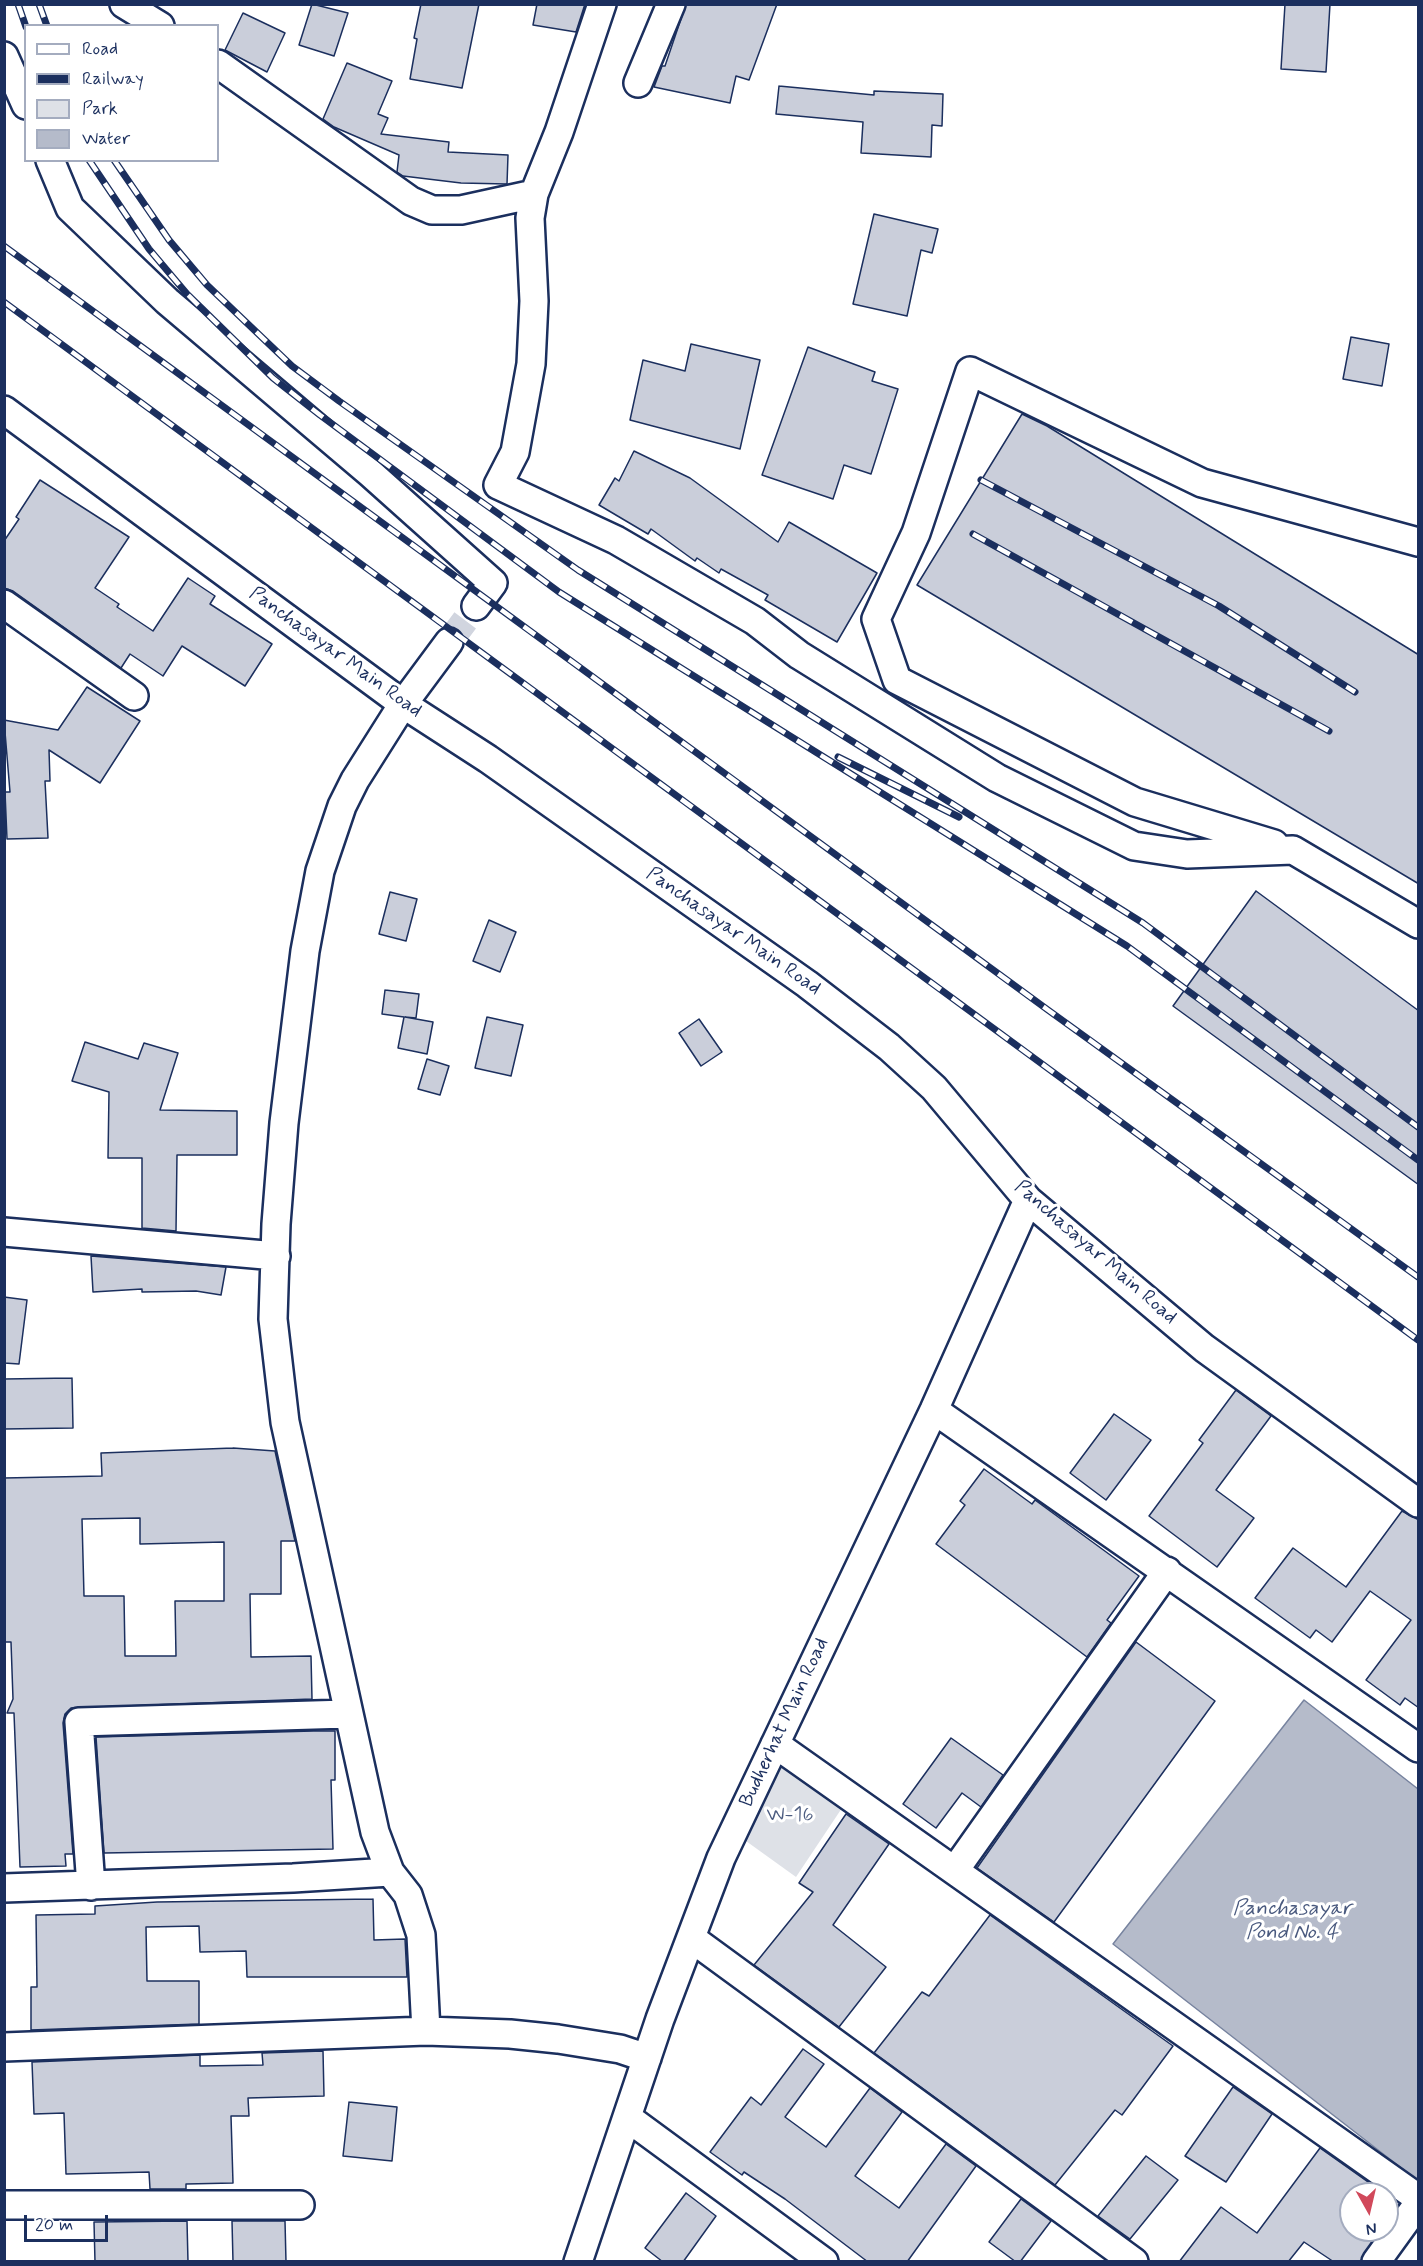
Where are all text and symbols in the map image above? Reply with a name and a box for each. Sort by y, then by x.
legend [24,24,219,162]
text: Road [82,37,118,61]
text: Railway [82,67,144,91]
text: Park [82,97,118,121]
text: Water [82,127,130,151]
street label: Panchasayar Main Road [244,582,426,724]
street label: Panchasayar Main Road [641,863,825,1001]
street label: Panchasayar Main Road [1009,1176,1181,1330]
street label: Budherhat Main Road [735,1635,835,1811]
park label: W-16 [766,1804,814,1828]
water label: Panchasayar Pond No. 4 [1233,1897,1351,1947]
north arrow [1339,2182,1399,2242]
scale bar [27,2203,111,2241]
text: 20 m [35,2213,73,2237]
text: N [1365,2217,1378,2239]

